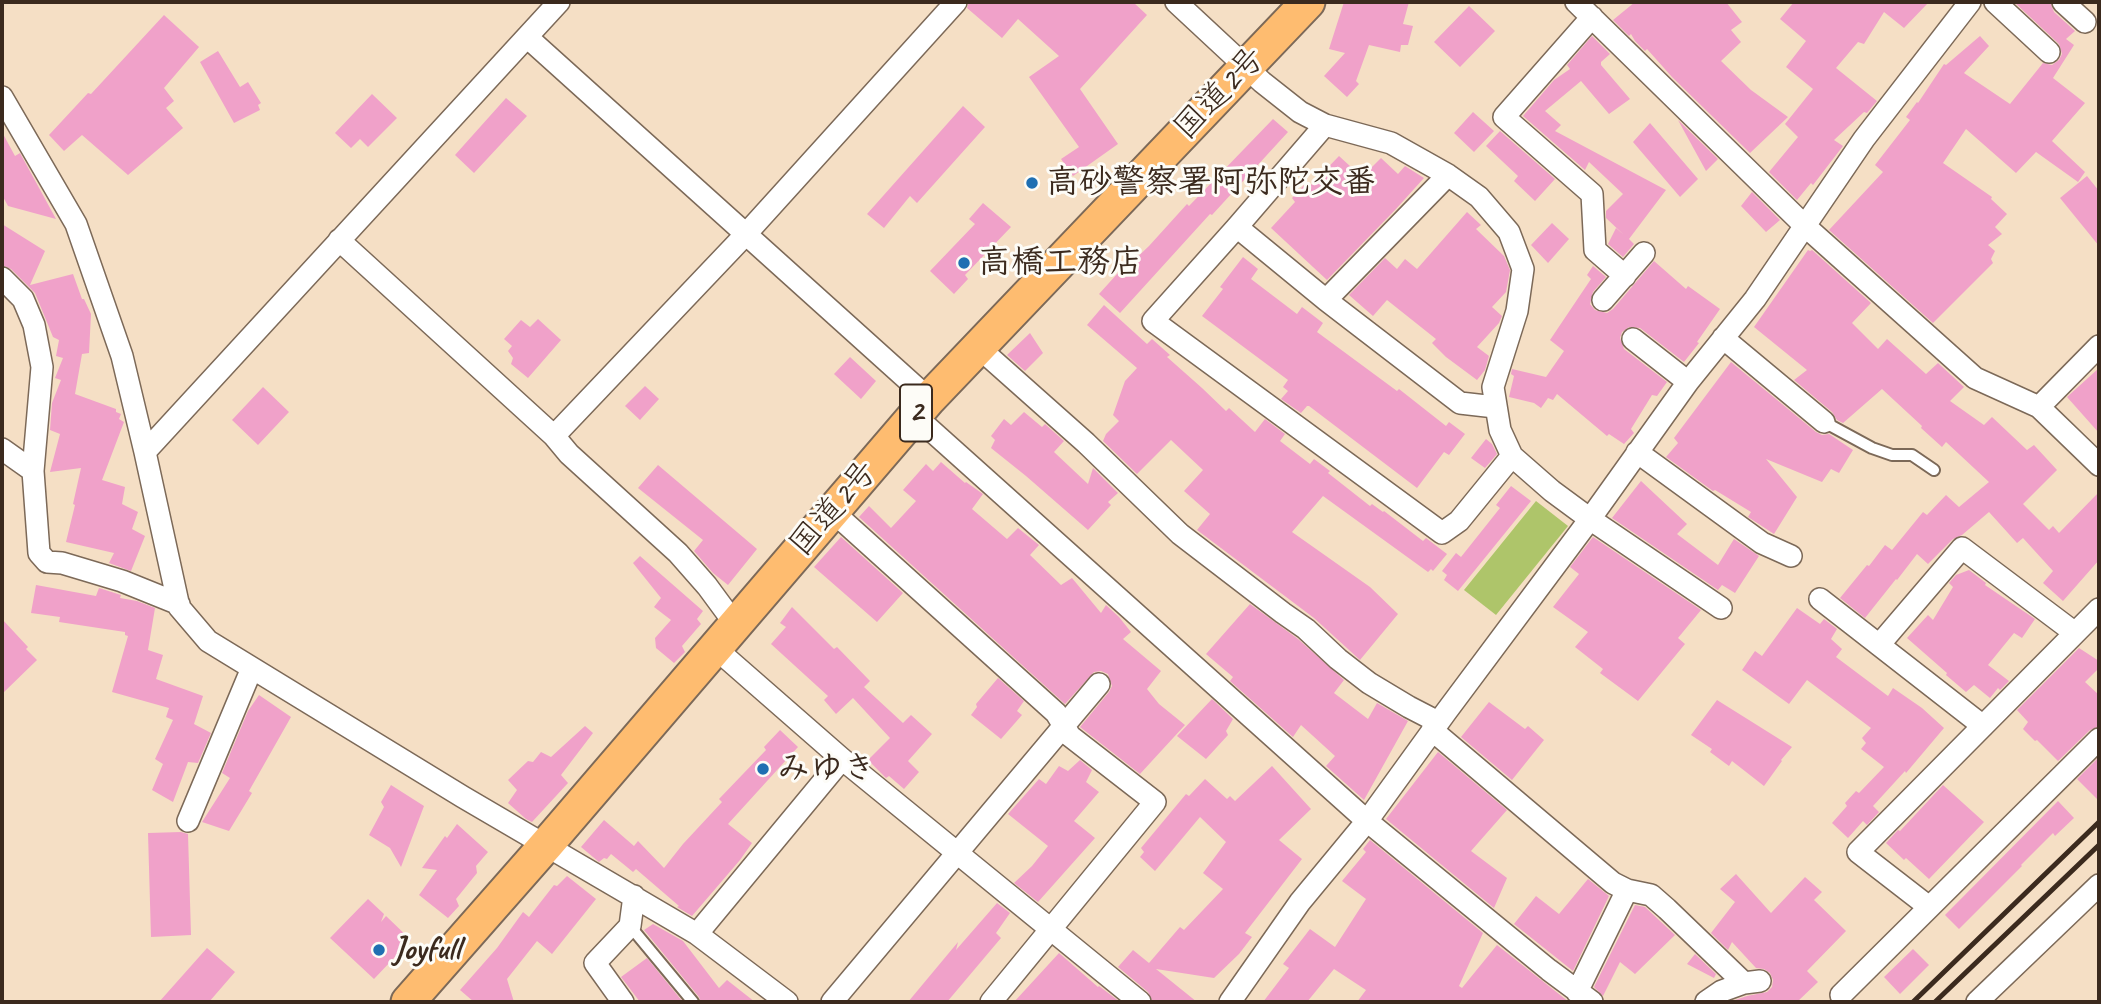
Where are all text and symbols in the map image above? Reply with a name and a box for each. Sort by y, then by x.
street label: 国道2号 [1166,39,1274,149]
place label: 高砂警察署阿弥陀交番 [1046,163,1376,203]
marker: 高砂警察署阿弥陀交番 [1024,175,1040,191]
place label: 高橋工務店 [978,243,1143,283]
marker: 高橋工務店 [956,255,972,271]
road number: 2 [900,384,932,442]
street label: 国道2号 [782,453,886,565]
place label: みゆき [777,749,876,789]
marker: みゆき [755,761,771,777]
place label: Joyfull [393,930,460,970]
marker: Joyfull [371,942,387,958]

